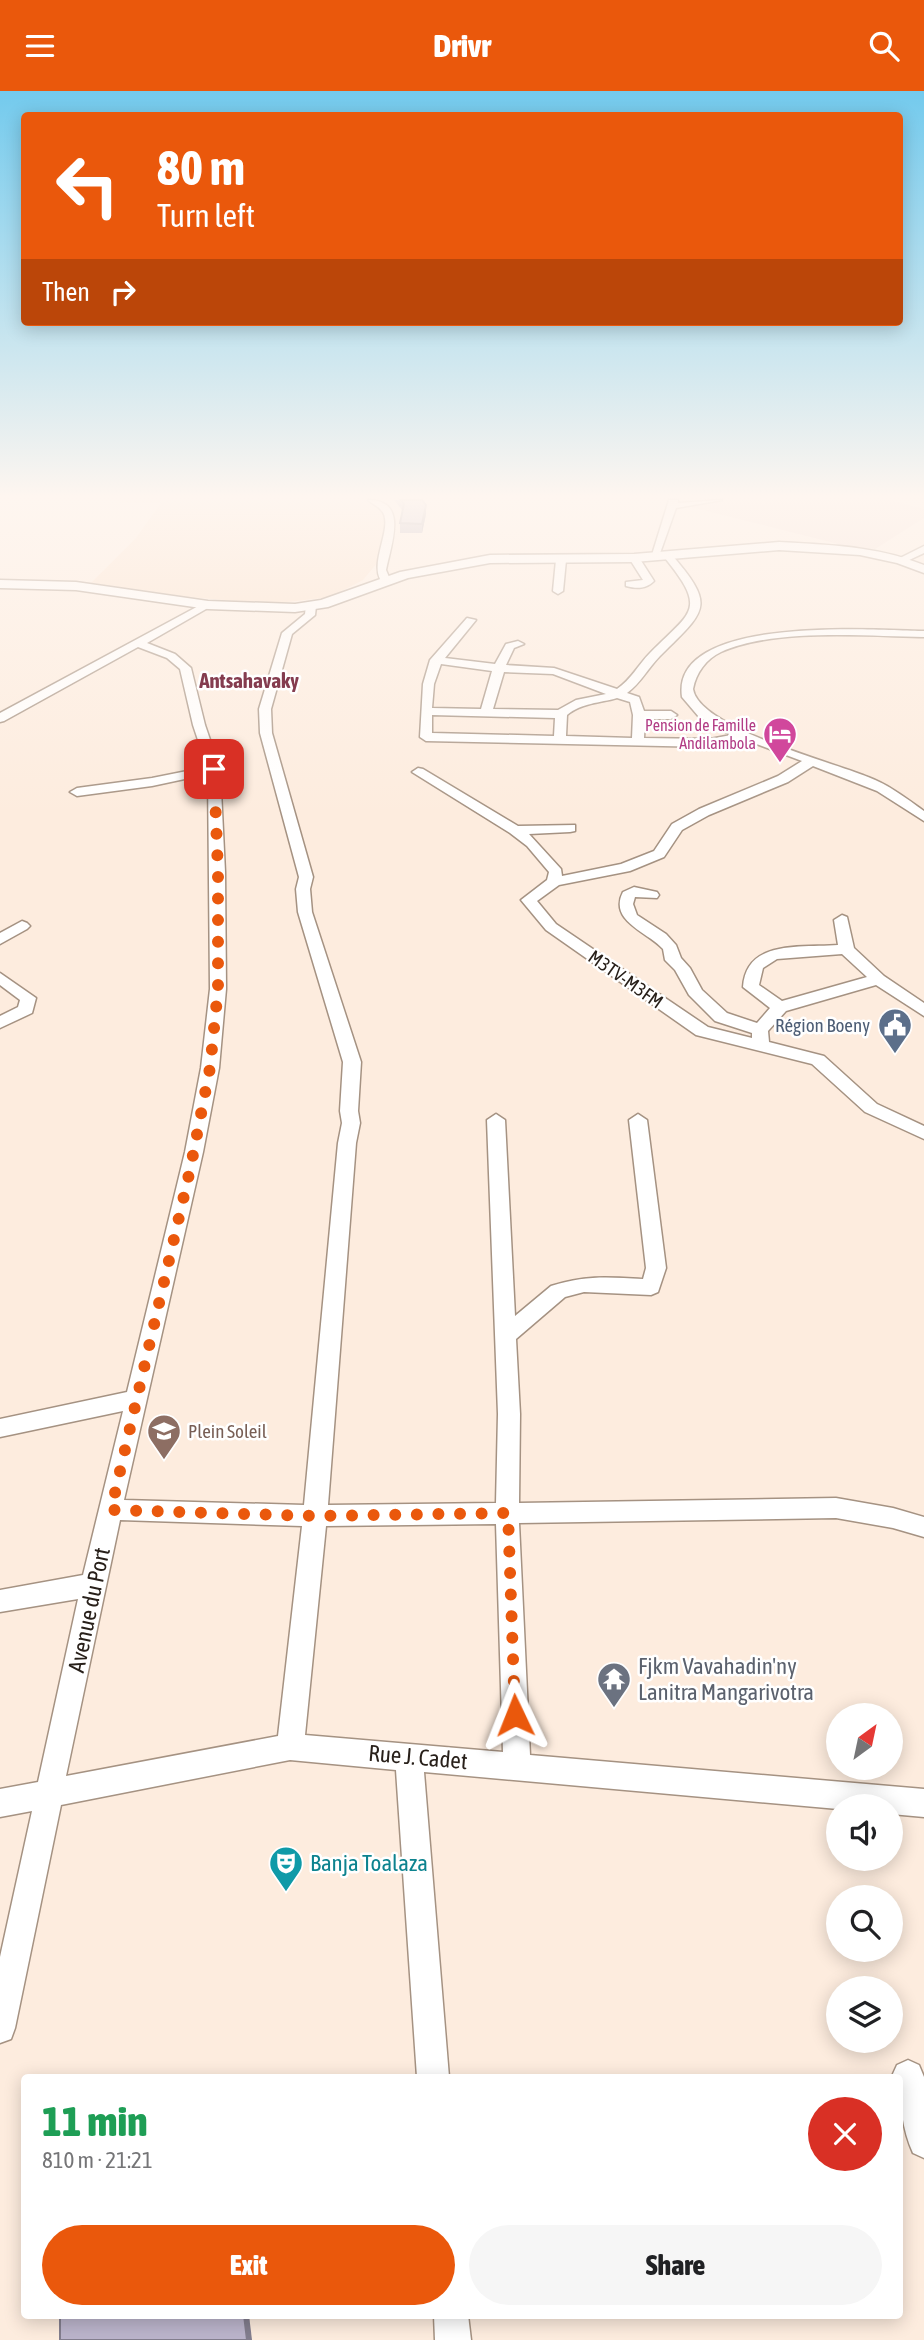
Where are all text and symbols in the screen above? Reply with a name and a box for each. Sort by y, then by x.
icon: menu [21,27,59,65]
text: Drivr [433,27,491,64]
icon: search [865,27,903,65]
text: 80 m [157,139,245,195]
icon: left [42,140,133,231]
text: Turn left [157,197,255,234]
icon: right [104,273,142,311]
text: Then [42,277,90,307]
district label: Antsahavaky [198,668,299,692]
hotel icon: Pension de Famille Andilambola [761,715,799,764]
place label: Pension de Famille Andilambola [645,716,756,752]
pin [184,739,244,799]
icon: arrive [195,750,233,788]
street label: M3TV-M3FM [584,945,668,1013]
public building icon: Région Boeny [876,1006,914,1055]
place label: Région Boeny [775,1014,870,1036]
school or university icon: Plein Soleil [145,1412,183,1461]
place label: Plein Soleil [188,1420,267,1442]
street label: Avenue du Port [63,1545,115,1675]
place label: Fjkm Vavahadin'ny Lanitra Mangarivotra [638,1653,814,1705]
temple icon: Fjkm Vavahadin'ny Lanitra Mangarivotra [595,1660,633,1709]
position arrow [478,1678,552,1752]
north arrow [826,1703,903,1780]
map controls [826,1703,903,2053]
street label: Rue J. Cadet [367,1740,469,1774]
button: sound [826,1794,903,1871]
theatre icon: Banja Toalaza [267,1844,305,1893]
place label: Banja Toalaza [310,1850,428,1876]
button: search [826,1885,903,1962]
button: layers [826,1976,903,2053]
text: 11 min [42,2097,148,2145]
button: close [808,2097,882,2171]
text: 810 m · 21:21 [42,2147,153,2173]
button: Exit [42,2225,455,2305]
button: Share [469,2225,882,2305]

